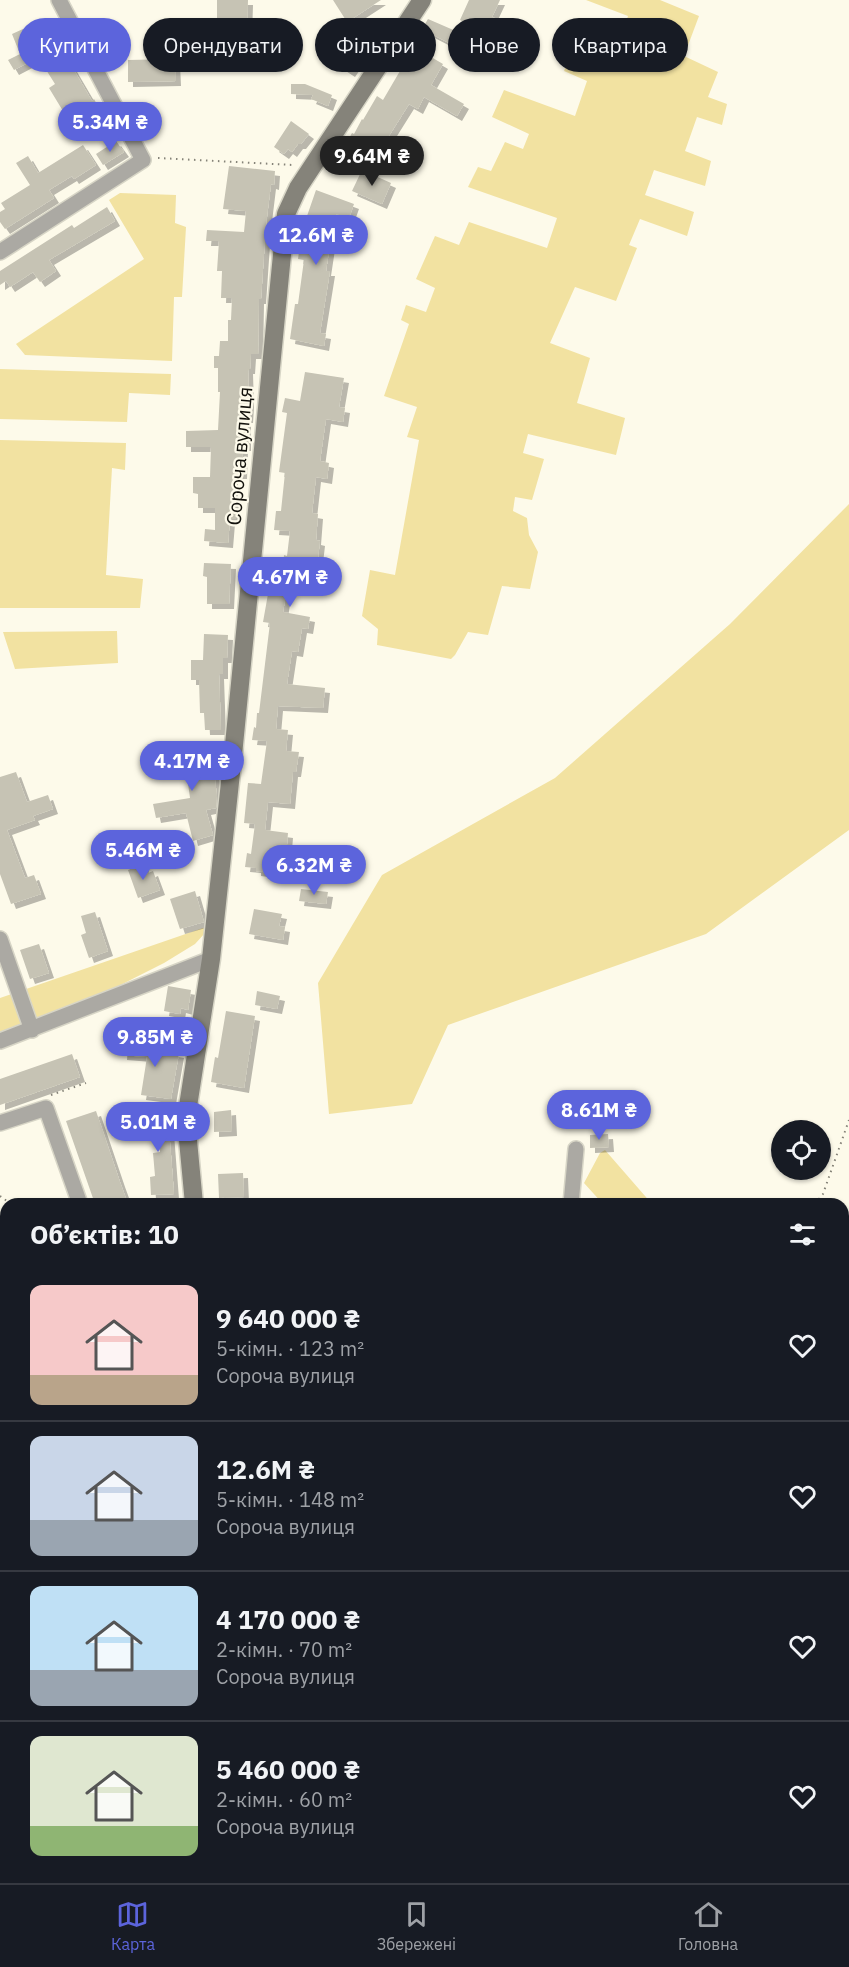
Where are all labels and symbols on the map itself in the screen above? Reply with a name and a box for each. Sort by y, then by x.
pin: 5.34M ₴ [55,102,165,153]
pin: 9.64M ₴ [317,136,427,187]
pin: 12.6M ₴ [261,215,371,266]
street label: Сороча вулиця [219,386,259,526]
pin: 4.67M ₴ [235,557,345,608]
pin: 4.17M ₴ [137,741,247,792]
pin: 5.46M ₴ [88,830,198,881]
pin: 6.32M ₴ [259,845,369,896]
pin: 9.85M ₴ [100,1017,210,1068]
pin: 8.61M ₴ [544,1090,654,1141]
pin: 5.01M ₴ [103,1102,213,1153]

